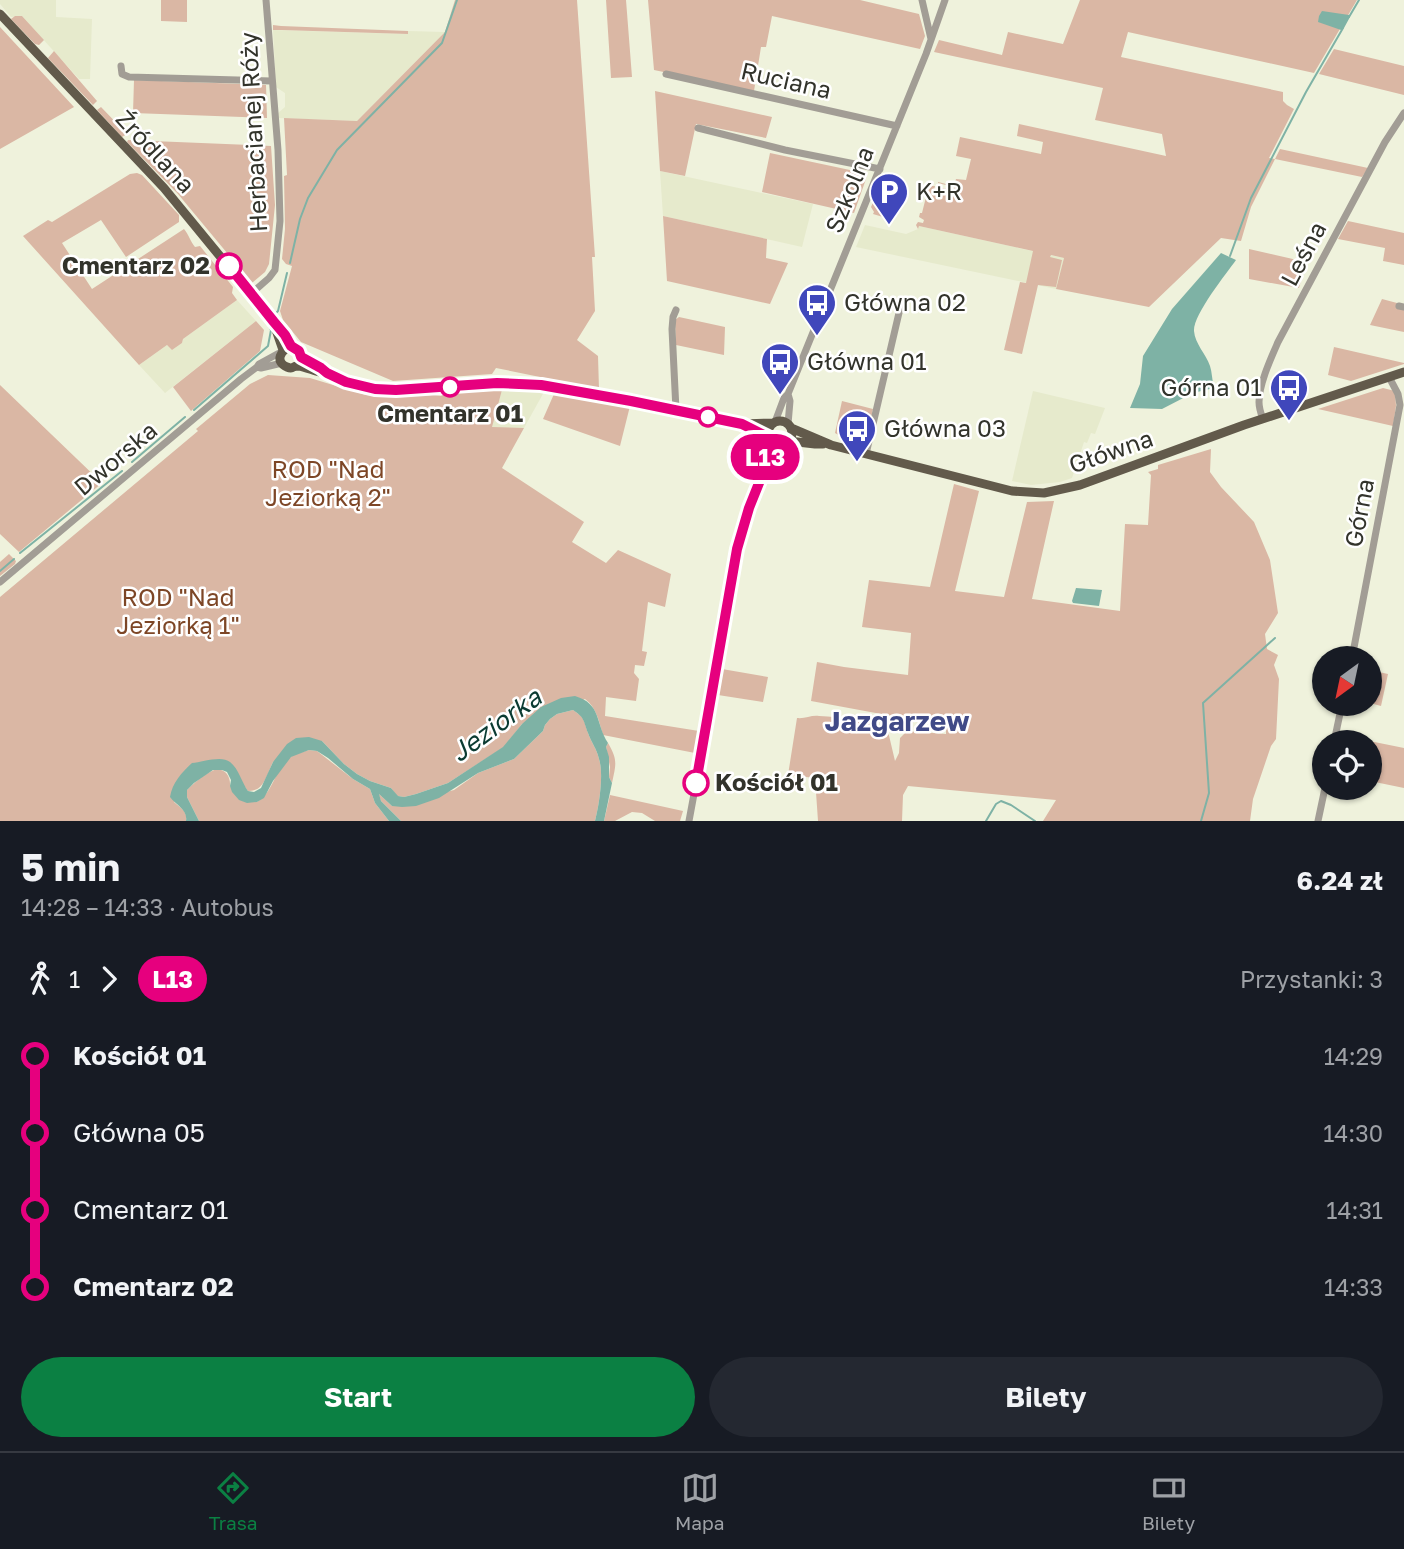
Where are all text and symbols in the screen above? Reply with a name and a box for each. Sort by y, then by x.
street label: Herbacianej Róży [233,31,272,233]
street label: Ruciana [738,55,834,104]
street label: Źródlana [111,104,202,198]
street label: Szkolna [818,142,879,237]
parking icon: K+R [868,171,910,226]
place label: K+R [916,176,962,205]
street label: Leśna [1274,216,1332,290]
place label: Cmentarz 02 [62,250,210,279]
marker: Cmentarz 02 [216,253,242,279]
bus stop icon: Główna 02 [796,282,838,337]
place label: Główna 02 [844,287,966,316]
bus stop icon: Główna 01 [759,341,801,396]
place label: Główna 01 [807,346,927,375]
bus stop icon: Górna 01 [1268,367,1310,422]
place label: Górna 01 [1160,372,1262,401]
marker: Cmentarz 01 [440,377,460,397]
place label: Cmentarz 01 [377,398,523,427]
unlabelled marker [698,407,718,427]
bus stop icon: Główna 03 [836,408,878,463]
place label: Główna 03 [884,413,1006,442]
street label: Dworska [68,415,162,501]
street label: Główna [1065,423,1156,478]
line badge: L13 [725,434,805,480]
text: L13 [745,442,785,471]
park label: ROD "Nad Jeziorką 2" [265,454,391,511]
street label: Górna [1338,476,1379,549]
park label: ROD "Nad Jeziorką 1" [116,582,240,639]
north arrow [1312,646,1382,716]
map controls [1312,646,1382,800]
water label: Jeziorka [444,681,548,768]
district label: Jazgarzew [825,704,969,737]
button: locate [1312,730,1382,800]
place label: Kościół 01 [715,767,838,796]
marker: Kościół 01 [683,770,709,796]
text: 5 min [21,844,120,889]
text: 6.24 zł [1297,865,1383,896]
text: 14:28 – 14:33 · Autobus [21,893,274,921]
icon: walk [21,960,59,998]
icon: forward [90,960,128,998]
text: L13 [152,964,193,993]
text: 1 [69,965,80,993]
text: Przystanki: 3 [1240,965,1383,993]
text: Kościół 01 [73,1040,206,1071]
text: 14:29 [1324,1042,1383,1070]
text: Główna 05 [73,1117,205,1148]
text: 14:30 [1323,1119,1383,1147]
text: Cmentarz 01 [73,1194,228,1225]
text: 14:31 [1326,1196,1383,1224]
text: Cmentarz 02 [73,1271,234,1302]
text: 14:33 [1324,1273,1383,1301]
button: Start [21,1357,695,1437]
button: Bilety [709,1357,1383,1437]
tab: Trasa [209,1469,258,1534]
tab: Mapa [675,1469,724,1534]
tab: Bilety [1142,1469,1195,1534]

